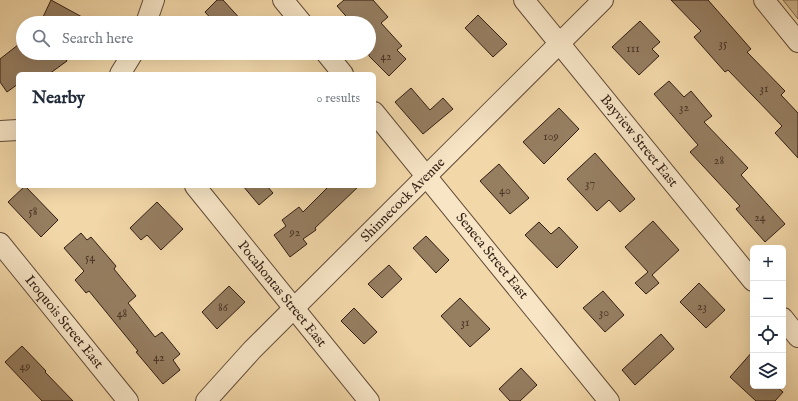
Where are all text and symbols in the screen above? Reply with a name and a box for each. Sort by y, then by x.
search box [16,16,376,60]
icon: search [30,27,52,49]
text: Search here [62,29,133,48]
house number: 35 [719,36,728,51]
house number: 111 [626,41,640,56]
house number: 42 [380,49,392,64]
house number: 31 [760,81,768,96]
text: Nearby [32,88,85,109]
text: 0 results [316,90,360,107]
street label: Bayview Street East [596,91,682,191]
house number: 32 [679,100,689,115]
house number: 109 [543,129,559,144]
street label: Shinnecock Avenue [357,153,450,246]
house number: 28 [714,153,724,168]
house number: 37 [585,176,595,191]
house number: 40 [499,183,511,198]
house number: 58 [28,204,38,219]
street label: Seneca Street East [452,209,532,303]
house number: 24 [754,210,766,225]
house number: 92 [289,225,301,240]
street label: Pocahontas Street East [234,237,331,351]
map controls [750,245,786,389]
button: + [750,245,786,281]
house number: 54 [85,250,95,265]
street label: Iroquois Street East [21,271,107,373]
button: − [750,281,786,317]
house number: 23 [697,299,707,314]
house number: 86 [218,300,229,315]
house number: 30 [599,305,609,320]
house number: 48 [117,306,128,321]
house number: 31 [461,315,469,330]
button: locate [750,317,786,353]
house number: 42 [153,350,165,365]
button: layers [750,353,786,389]
house number: 49 [19,359,31,374]

